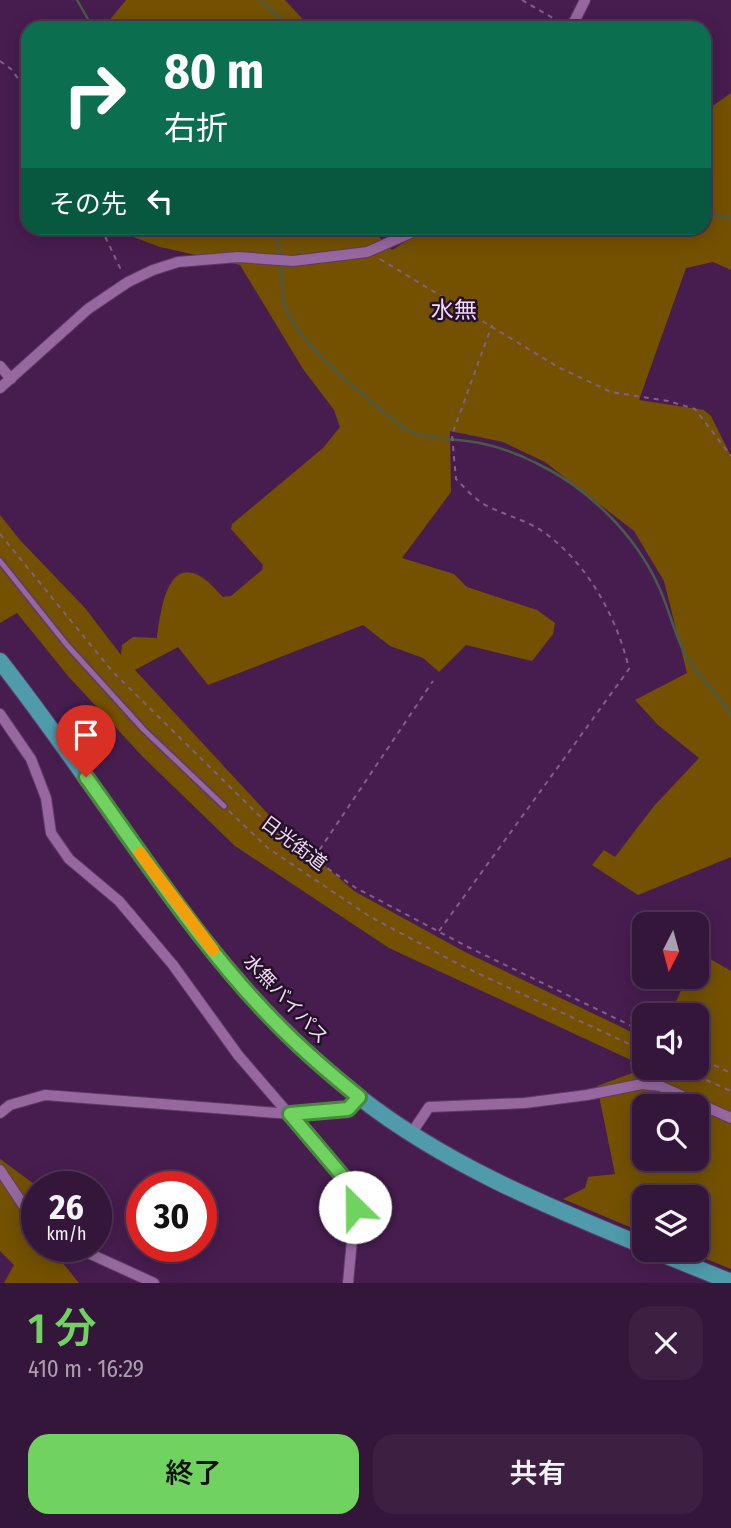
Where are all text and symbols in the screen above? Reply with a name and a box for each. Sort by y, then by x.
text: 80 m [164,42,264,101]
icon: right [49,49,140,140]
text: 右折 [164,109,228,147]
icon: left [141,182,179,220]
text: その先 [49,189,127,220]
district label: 水無 [431,296,477,324]
pin [56,705,116,777]
icon: arrive [67,716,105,754]
street label: 日光街道 [257,811,331,875]
north arrow [632,912,709,989]
map controls [632,912,709,1262]
street label: 水無バイパス [239,950,333,1048]
button: sound [632,1003,709,1080]
button: search [632,1094,709,1171]
position arrow [318,1170,392,1244]
speed limit sign: 30 [126,1171,217,1262]
button: layers [632,1185,709,1262]
text: 26 [49,1186,84,1228]
text: km/h [46,1223,87,1245]
text: 1 分 [28,1304,97,1354]
button: close [629,1306,703,1380]
text: 410 m · 16:29 [28,1355,144,1383]
button: 終了 [28,1434,359,1514]
button: 共有 [373,1434,703,1514]

